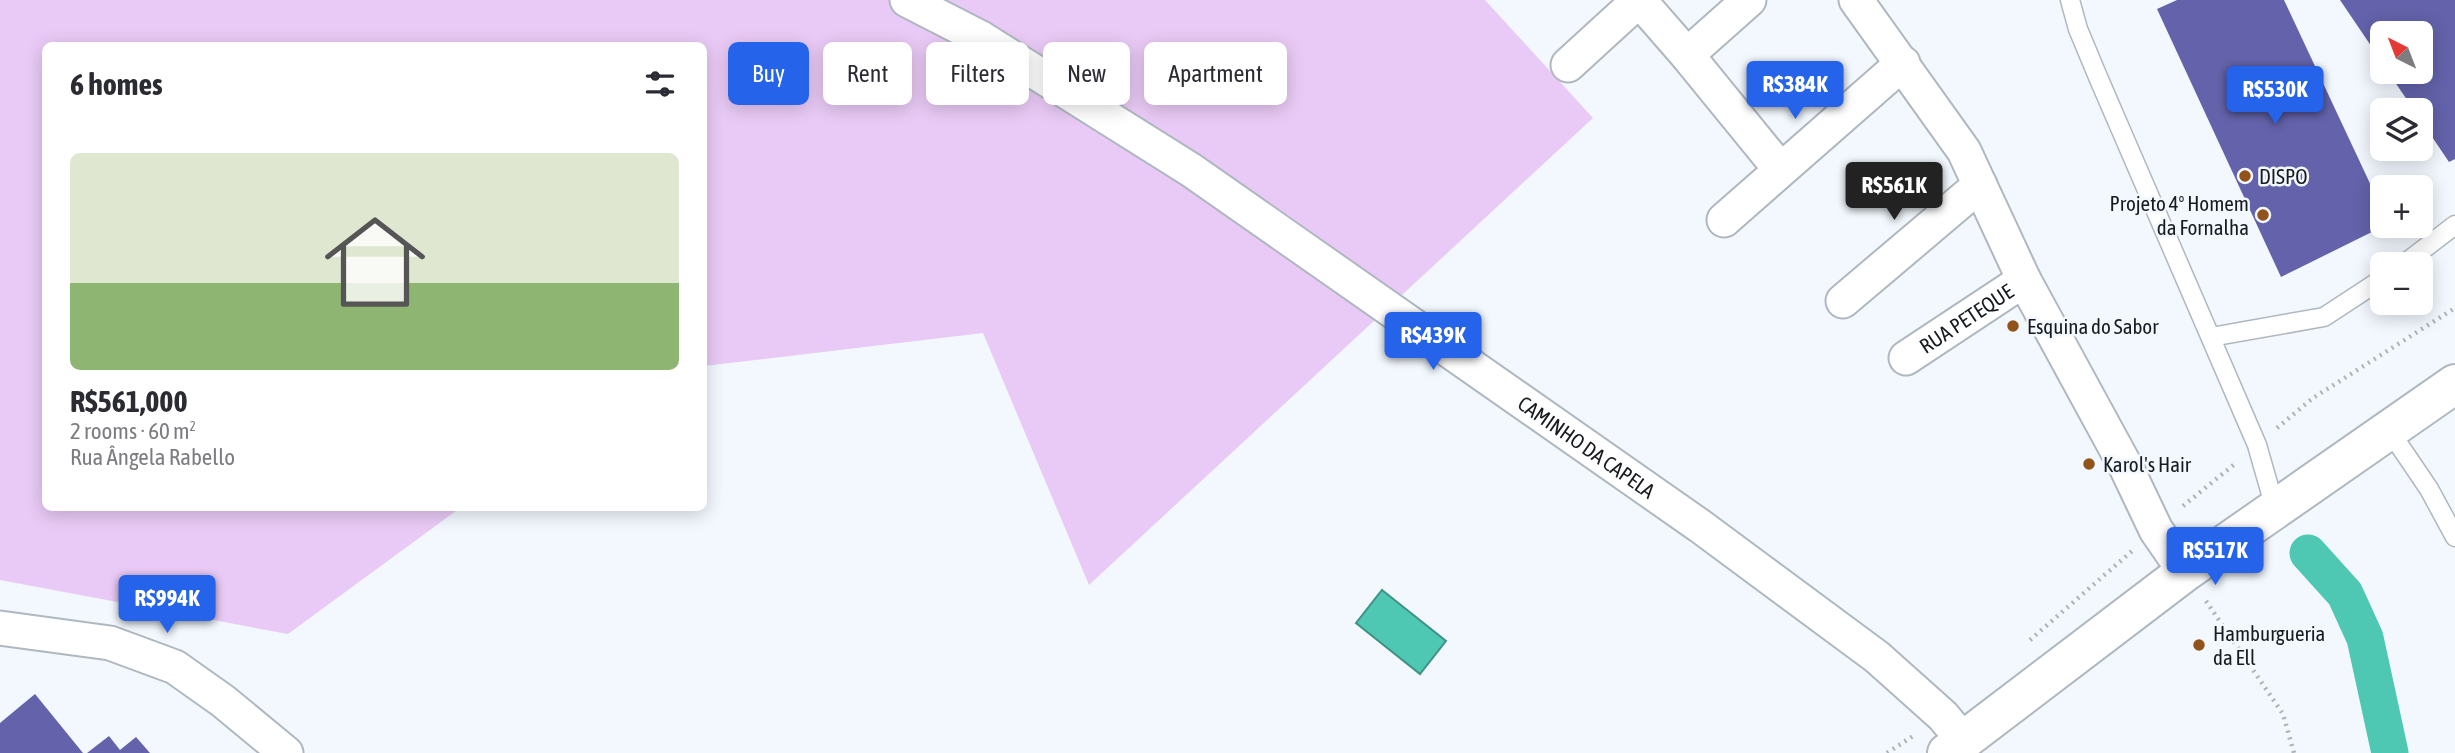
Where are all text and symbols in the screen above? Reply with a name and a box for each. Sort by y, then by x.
north arrow [2370,21,2432,84]
map controls [2370,21,2433,315]
chip: Buy [728,42,809,105]
chip: Rent [823,42,912,105]
chip: Filters [926,42,1029,105]
chip: New [1043,42,1130,105]
chip: Apartment [1144,42,1287,105]
pin: R$384K [1738,61,1852,121]
icon: filters [641,65,679,103]
pin: R$530K [2218,66,2332,126]
text: 6 homes [70,67,163,101]
text: R$384K [1763,71,1827,97]
text: R$530K [2243,76,2307,102]
button: layers [2370,98,2433,161]
pin: R$561K [1837,162,1951,222]
place label: DISPO [2259,164,2308,188]
marker: DISPO [2237,168,2253,184]
text: R$561K [1862,172,1926,198]
button: + [2370,175,2433,238]
place label: Projeto 4º Homem da Fornalha [2109,191,2249,239]
icon: home [312,199,438,325]
marker: Projeto 4º Homem da Fornalha [2255,207,2271,223]
button: − [2370,252,2433,315]
street label: RUA PETEQUE [1915,279,2017,358]
pin: R$439K [1376,312,1490,372]
place label: Esquina do Sabor [2027,314,2159,338]
marker: Esquina do Sabor [2005,318,2021,334]
text: R$439K [1401,322,1465,348]
text: R$561,000 [70,384,188,418]
street label: CAMINHO DA CAPELA [1514,391,1660,503]
text: 2 rooms · 60 m² [70,418,196,444]
text: Rua Ângela Rabello [70,444,235,470]
place label: Karol's Hair [2103,452,2192,476]
marker: Karol's Hair [2081,456,2097,472]
pin: R$517K [2158,528,2272,587]
text: R$517K [2183,537,2247,563]
pin: R$994K [110,576,224,635]
text: R$994K [135,585,199,611]
place label: Hamburgueria da Ell [2213,621,2325,669]
marker: Hamburgueria da Ell [2191,637,2207,653]

